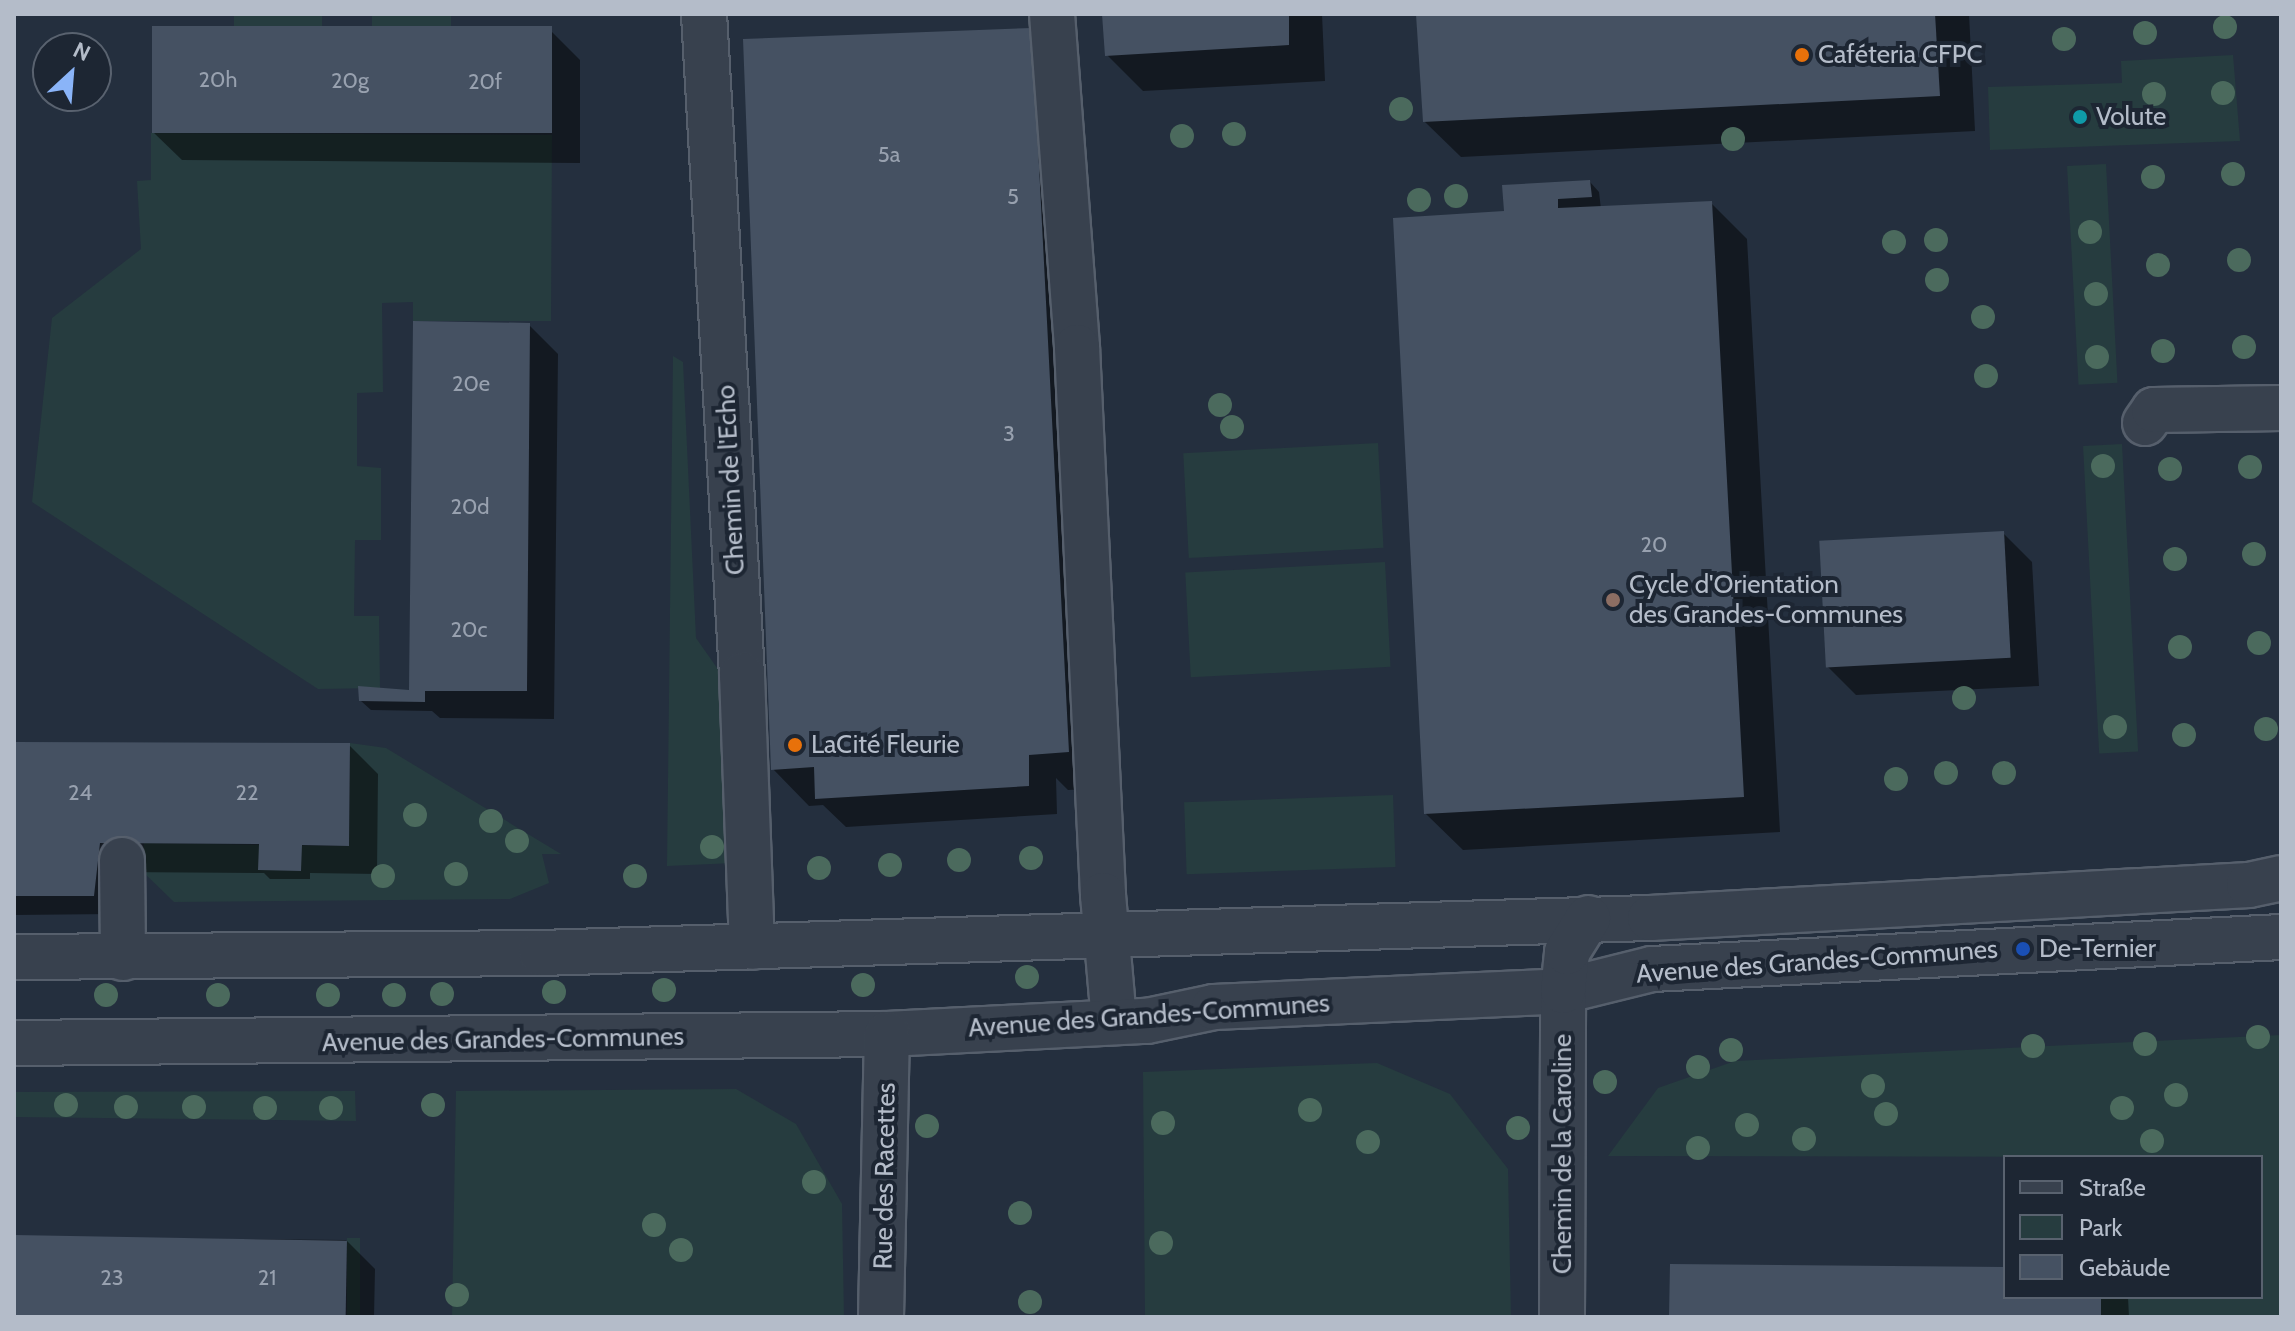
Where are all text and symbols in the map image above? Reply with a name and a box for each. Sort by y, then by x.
north arrow [32,32,112,112]
text: N [69,36,95,67]
place label: Caféteria CFPC [1818,39,1983,71]
marker: Caféteria CFPC [1793,46,1811,64]
house number: 20h [199,67,237,93]
house number: 20g [331,68,369,94]
house number: 20f [468,69,502,95]
place label: Volute [2096,101,2166,133]
marker: Volute [2071,108,2089,126]
house number: 5a [878,142,900,168]
house number: 5 [1007,184,1019,210]
house number: 20e [452,371,490,397]
street label: Chemin de l'Echo [710,384,752,576]
house number: 3 [1003,421,1015,447]
house number: 20d [450,494,490,520]
house number: 20 [1641,532,1667,558]
place label: Cycle d'Orientation des Grandes-Communes [1629,569,1903,630]
marker: Cycle d'Orientation des Grandes-Communes [1604,591,1622,609]
house number: 20c [451,617,487,643]
place label: LaCité Fleurie [811,729,960,761]
marker: LaCité Fleurie [786,736,804,754]
house number: 24 [68,780,92,806]
house number: 22 [235,780,259,806]
place label: De-Ternier [2039,933,2156,965]
street label: Avenue des Grandes-Communes [1635,934,1999,990]
marker: De-Ternier [2014,940,2032,958]
street label: Avenue des Grandes-Communes [967,988,1331,1044]
street label: Avenue des Grandes-Communes [322,1021,684,1059]
street label: Chemin de la Caroline [1547,1034,1579,1274]
street label: Rue des Racettes [868,1082,902,1270]
legend [2003,1155,2263,1299]
text: Straße [2079,1173,2146,1202]
text: Park [2079,1213,2122,1242]
text: Gebäude [2079,1253,2170,1282]
house number: 23 [100,1265,124,1291]
house number: 21 [258,1265,276,1291]

